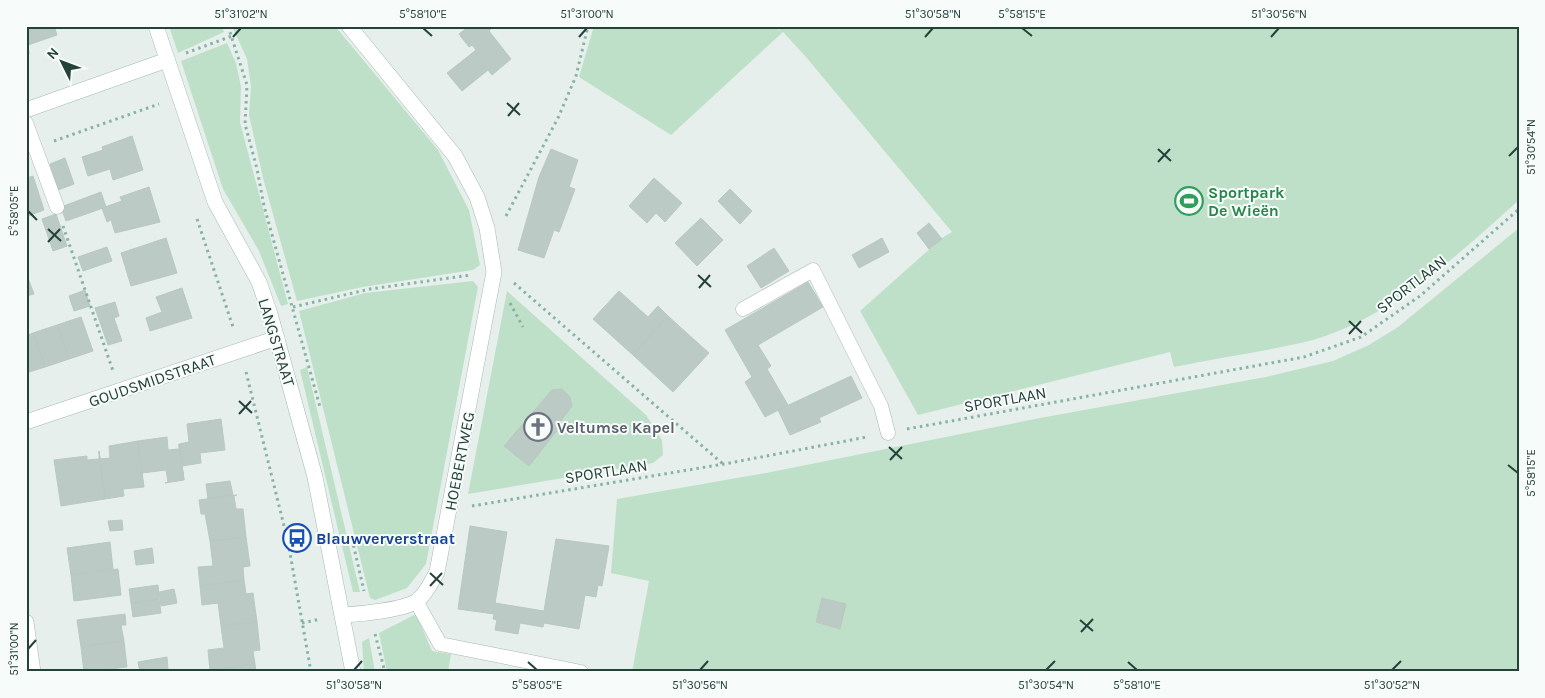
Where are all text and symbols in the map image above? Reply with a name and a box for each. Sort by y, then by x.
text: 51°31'02"N [214,7,268,21]
text: 5°58'10"E [399,7,447,21]
text: 51°31'00"N [560,7,614,21]
text: 51°30'58"N [905,7,961,21]
text: 5°58'15"E [998,7,1046,21]
text: 51°30'56"N [1251,7,1307,21]
north arrow [38,38,88,88]
text: N [43,44,62,63]
text: 51°30'54"N [1524,119,1538,175]
place label: Sportpark De Wieën [1208,183,1285,220]
text: 5°58'05"E [7,186,21,236]
sports icon: Sportpark De Wieën [1174,186,1204,216]
street label: SPORTLAAN [1373,251,1450,318]
street label: LANGSTRAAT [254,296,299,389]
street label: GOUDSMIDSTRAAT [86,350,218,411]
street label: SPORTLAAN [962,383,1048,416]
street label: HOEBERTWEG [441,410,478,512]
church icon: Veltumse Kapel [523,412,553,442]
place label: Veltumse Kapel [557,418,675,437]
text: 5°58'15"E [1524,449,1538,497]
street label: SPORTLAAN [563,456,649,487]
bus stop icon: Blauwververstraat [282,523,312,553]
place label: Blauwververstraat [316,529,455,548]
text: 51°31'00"N [7,622,21,676]
text: 51°30'58"N [326,678,382,692]
text: 5°58'05"E [512,678,562,692]
text: 51°30'56"N [672,678,728,692]
text: 51°30'54"N [1018,678,1074,692]
text: 5°58'10"E [1113,678,1161,692]
text: 51°30'52"N [1364,678,1420,692]

